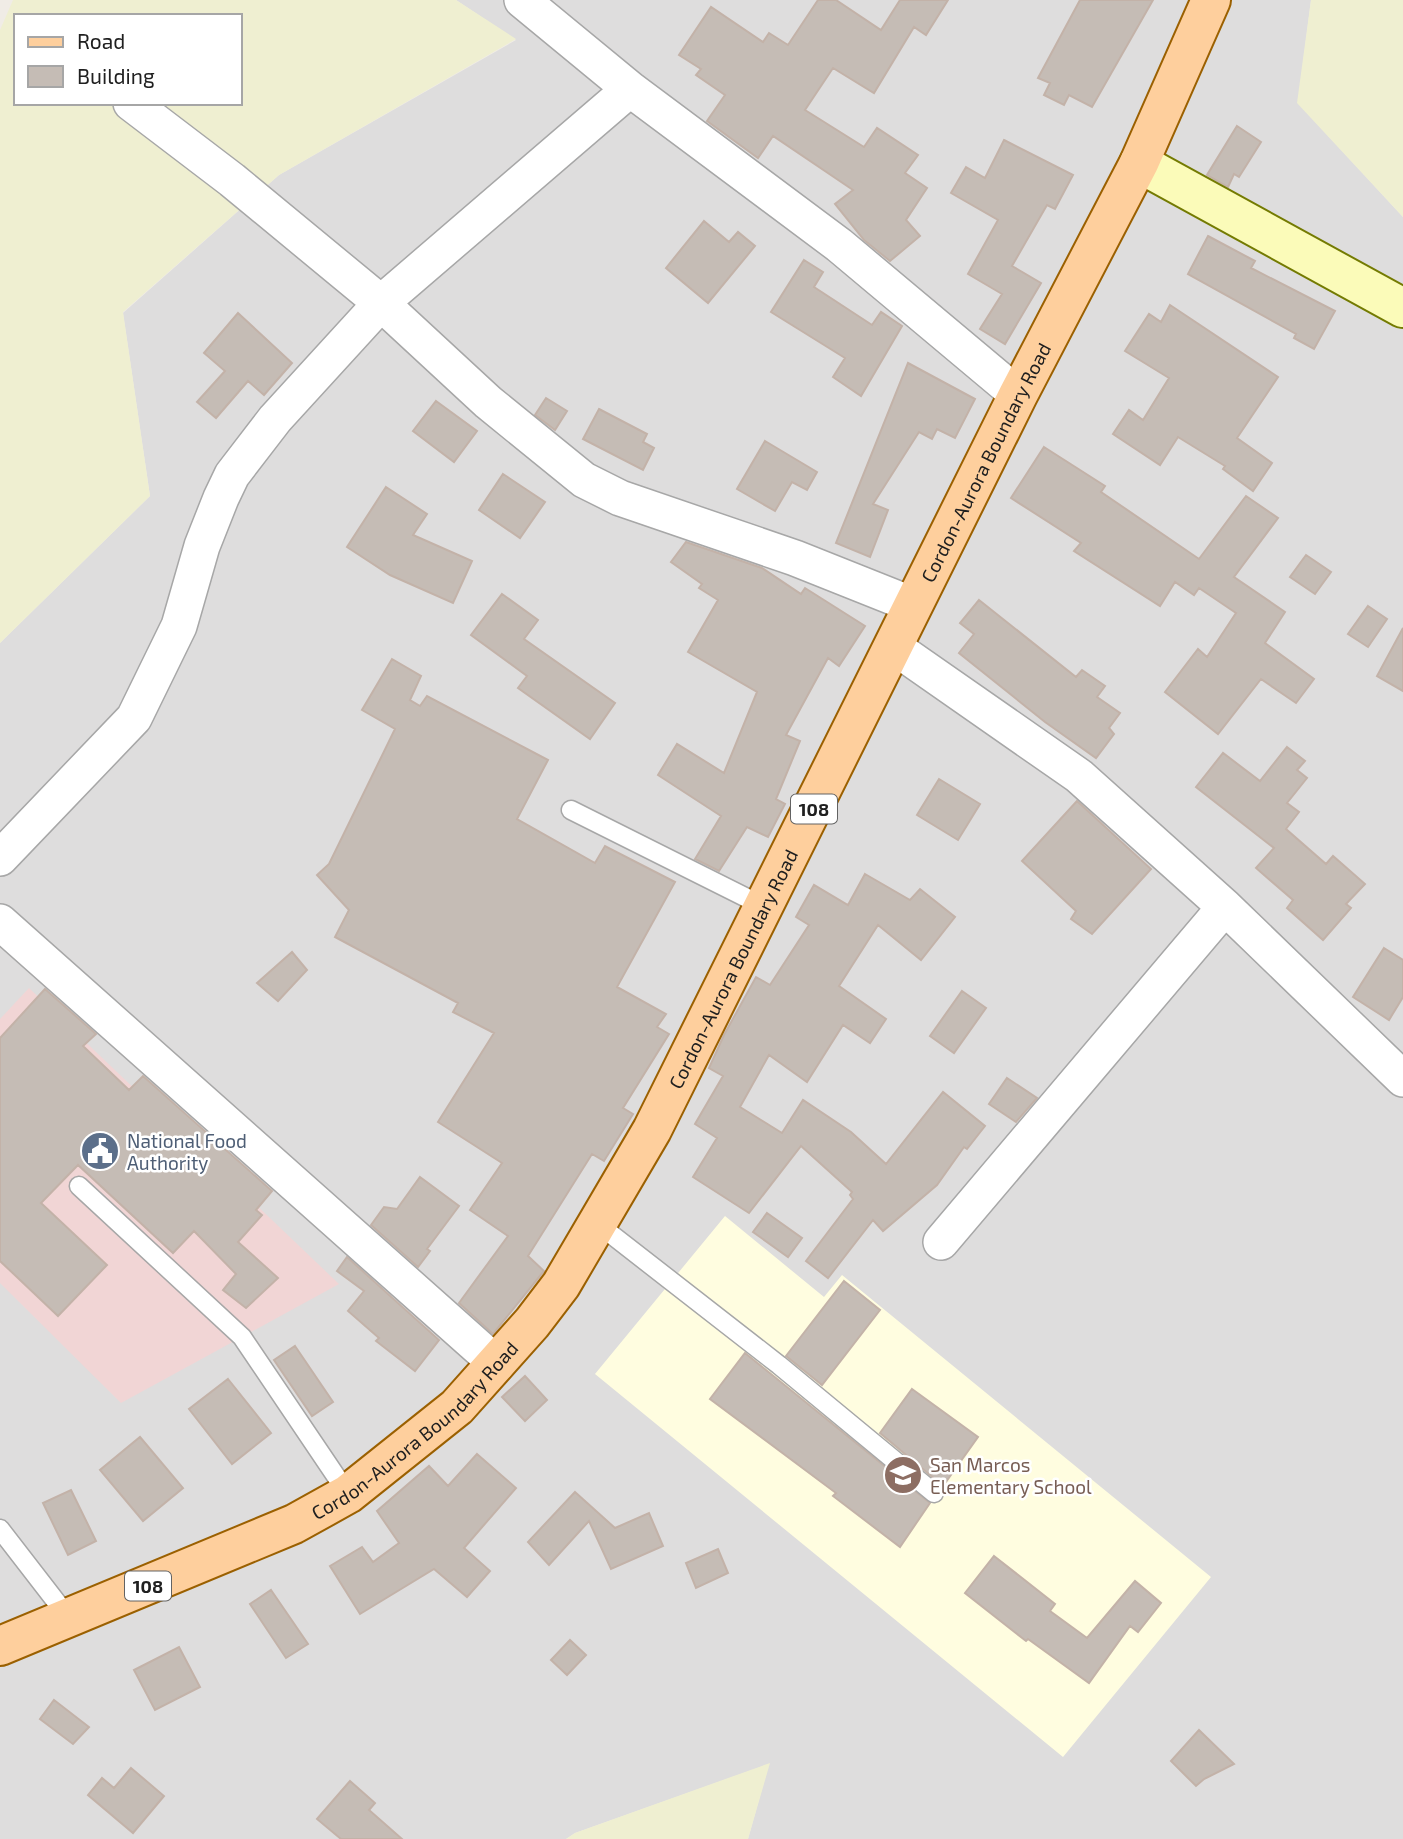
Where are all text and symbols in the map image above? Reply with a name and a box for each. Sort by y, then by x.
legend [14,14,242,105]
text: Road [77,28,125,53]
text: Building [77,63,155,88]
street label: Cordon-Aurora Boundary Road [915,339,1055,585]
road number: 108 [791,794,837,824]
street label: Cordon-Aurora Boundary Road [663,845,802,1092]
place label: National Food Authority [127,1129,247,1174]
public building icon: National Food Authority [79,1130,121,1172]
street label: Cordon-Aurora Boundary Road [307,1336,522,1524]
place label: San Marcos Elementary School [930,1453,1092,1498]
school or university icon: San Marcos Elementary School [882,1454,924,1496]
road number: 108 [125,1572,171,1601]

